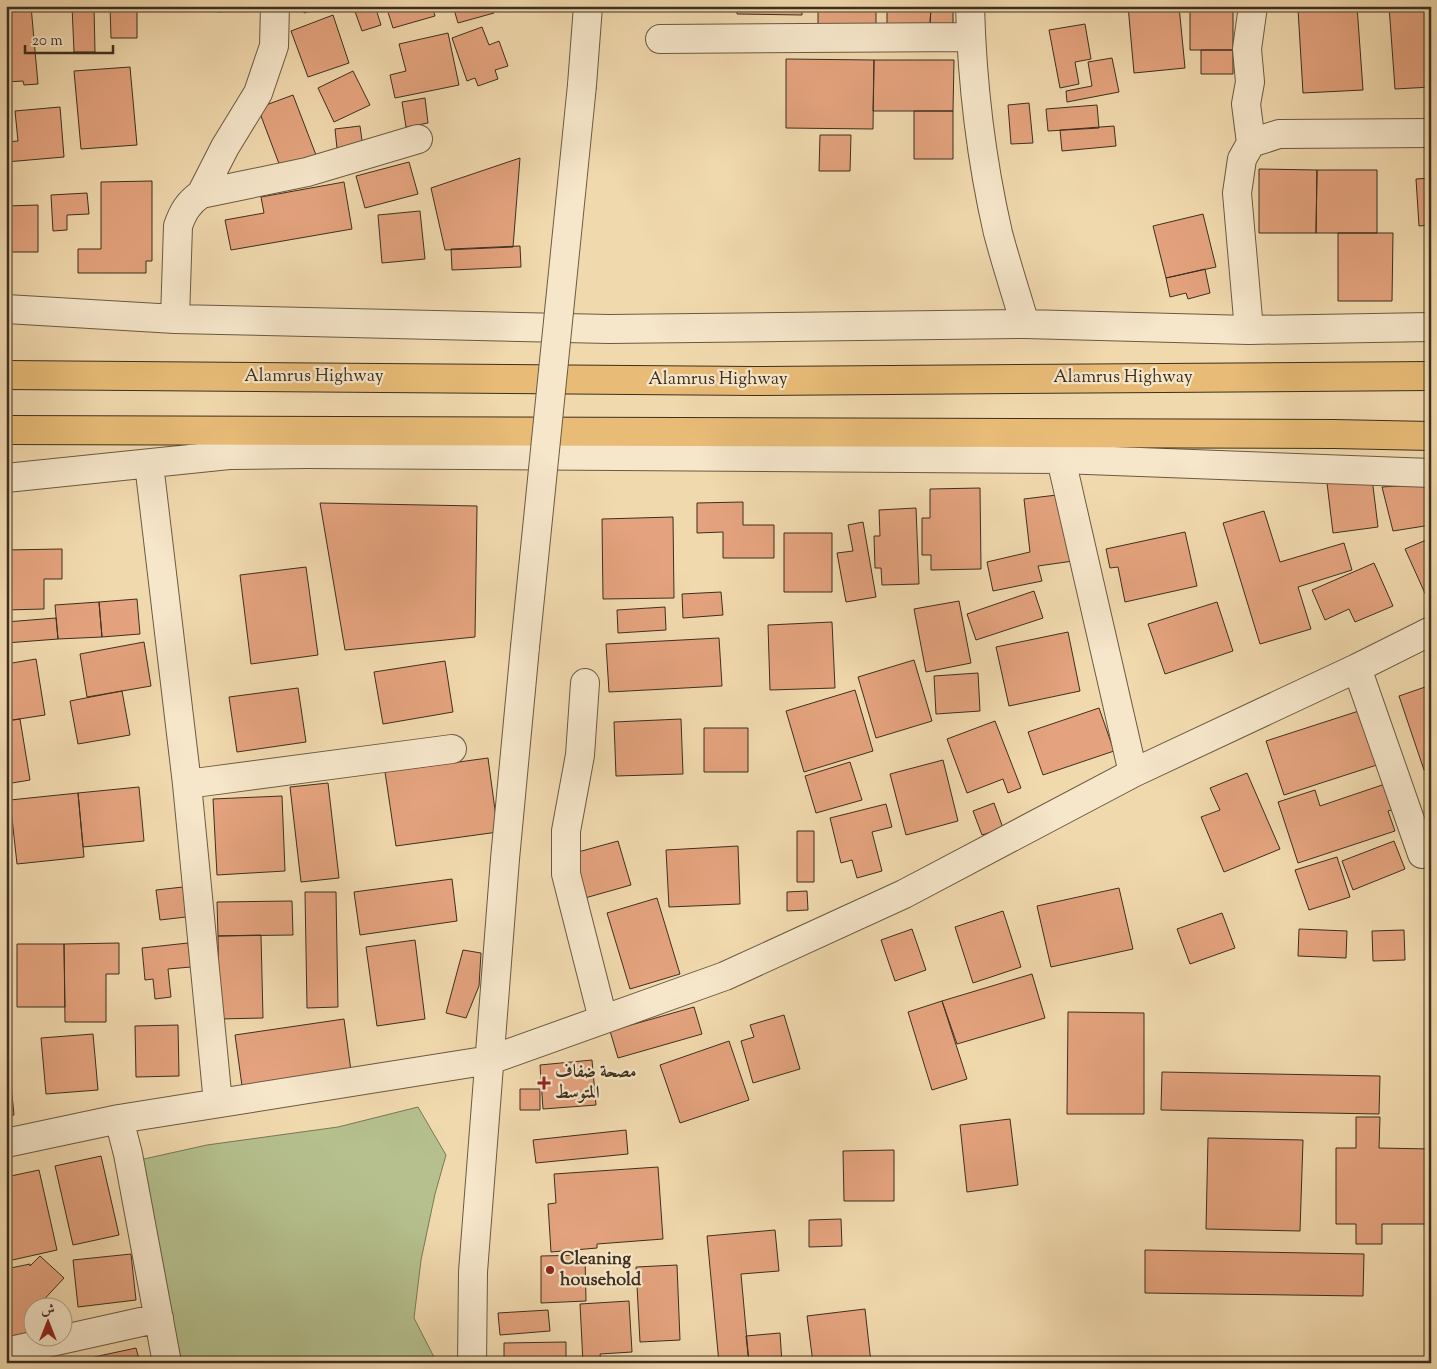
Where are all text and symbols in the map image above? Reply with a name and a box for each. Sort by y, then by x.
scale bar [25,22,112,54]
text: 20 m [32,31,63,52]
street label: Alamrus Highway [244,364,384,390]
street label: Alamrus Highway [1053,365,1193,391]
street label: Alamrus Highway [648,367,788,393]
place label: مصحة ضفاف المتوسط [555,1060,636,1107]
marker: مصحة ضفاف المتوسط [537,1076,551,1090]
place label: Cleaning household [560,1247,642,1294]
marker: Cleaning household [544,1264,556,1276]
north arrow [22,1296,72,1346]
text: ش [41,1301,55,1321]

